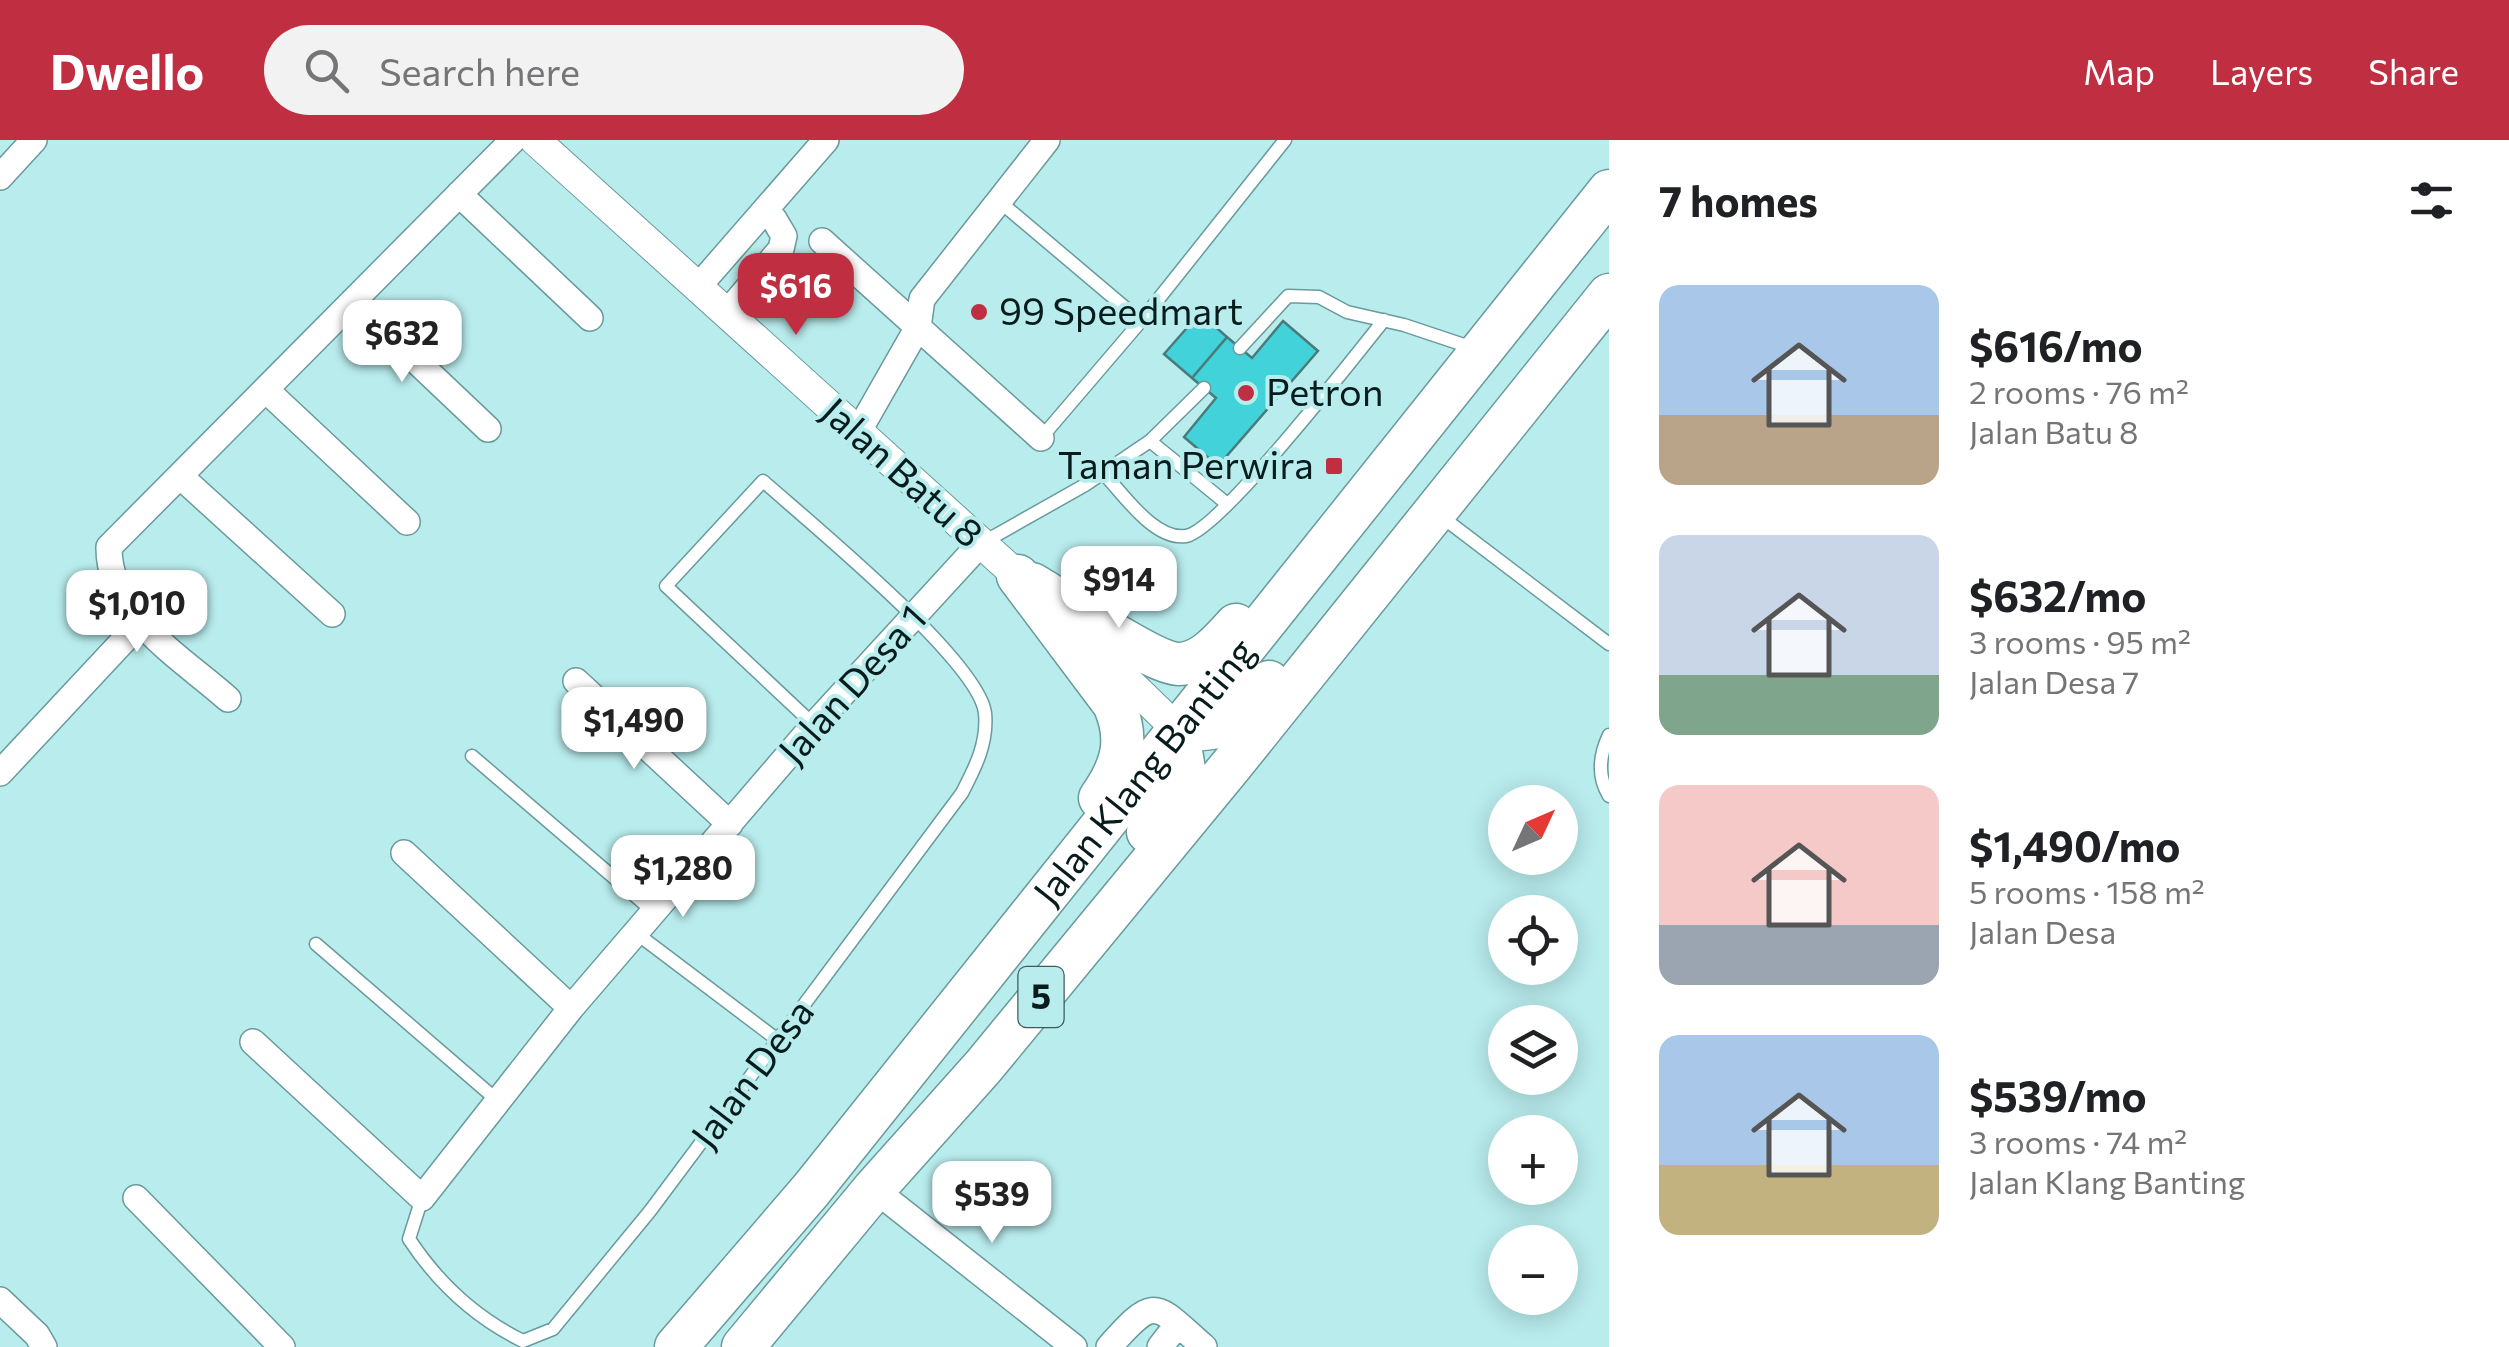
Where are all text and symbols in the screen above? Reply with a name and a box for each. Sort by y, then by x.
search box [264,25,964,115]
text: Dwello [50,41,204,100]
icon: search [299,43,354,98]
text: Search here [379,47,580,94]
text: Map [2083,49,2155,92]
text: Layers [2210,49,2313,92]
text: Share [2368,49,2459,92]
icon: filters [2404,173,2459,228]
text: 7 homes [1659,174,1818,226]
pin: $616 [737,253,855,338]
text: $616 [760,265,832,305]
place label: 99 Speedmart [999,286,1243,333]
pin: $632 [343,300,461,385]
marker: 99 Speedmart [968,301,990,323]
text: $632 [365,312,439,352]
text: $616/mo [1969,319,2143,371]
icon: home [1739,325,1859,445]
place label: Petron [1266,367,1384,414]
text: 2 rooms · 76 m² [1969,371,2189,411]
marker: Petron [1235,382,1257,404]
street label: Jalan Batu 8 [813,386,994,556]
text: Jalan Batu 8 [1969,411,2138,451]
place label: Taman Perwira [1058,440,1314,487]
marker: Taman Perwira [1323,455,1345,477]
pin: $914 [1060,546,1178,631]
text: $914 [1083,558,1155,598]
text: $632/mo [1969,569,2146,621]
pin: $1,010 [56,570,218,655]
icon: home [1739,575,1859,695]
text: $1,010 [88,582,186,622]
street label: Jalan Desa 1 [767,594,935,773]
text: 3 rooms · 95 m² [1969,621,2191,661]
street label: Jalan Klang Banting [1022,628,1264,913]
text: Jalan Desa 7 [1969,661,2139,701]
pin: $1,490 [553,687,715,772]
text: $1,490 [583,699,685,739]
north arrow [1488,785,1578,875]
map controls [1488,785,1578,1315]
text: $1,490/mo [1969,819,2180,871]
icon: home [1739,825,1859,945]
pin: $1,280 [602,835,764,920]
text: $1,280 [633,847,733,887]
text: 5 rooms · 158 m² [1969,871,2205,911]
button: locate [1488,895,1578,985]
text: Jalan Desa [1969,911,2116,951]
road number: 5 [1018,967,1064,1027]
street label: Jalan Desa [680,989,822,1156]
button: layers [1488,1005,1578,1095]
text: $539/mo [1969,1069,2147,1121]
icon: home [1739,1075,1859,1195]
button: + [1488,1115,1578,1205]
text: 3 rooms · 74 m² [1969,1121,2187,1161]
pin: $539 [933,1161,1051,1246]
text: Jalan Klang Banting [1969,1161,2245,1201]
text: $539 [954,1173,1030,1213]
button: − [1488,1225,1578,1315]

